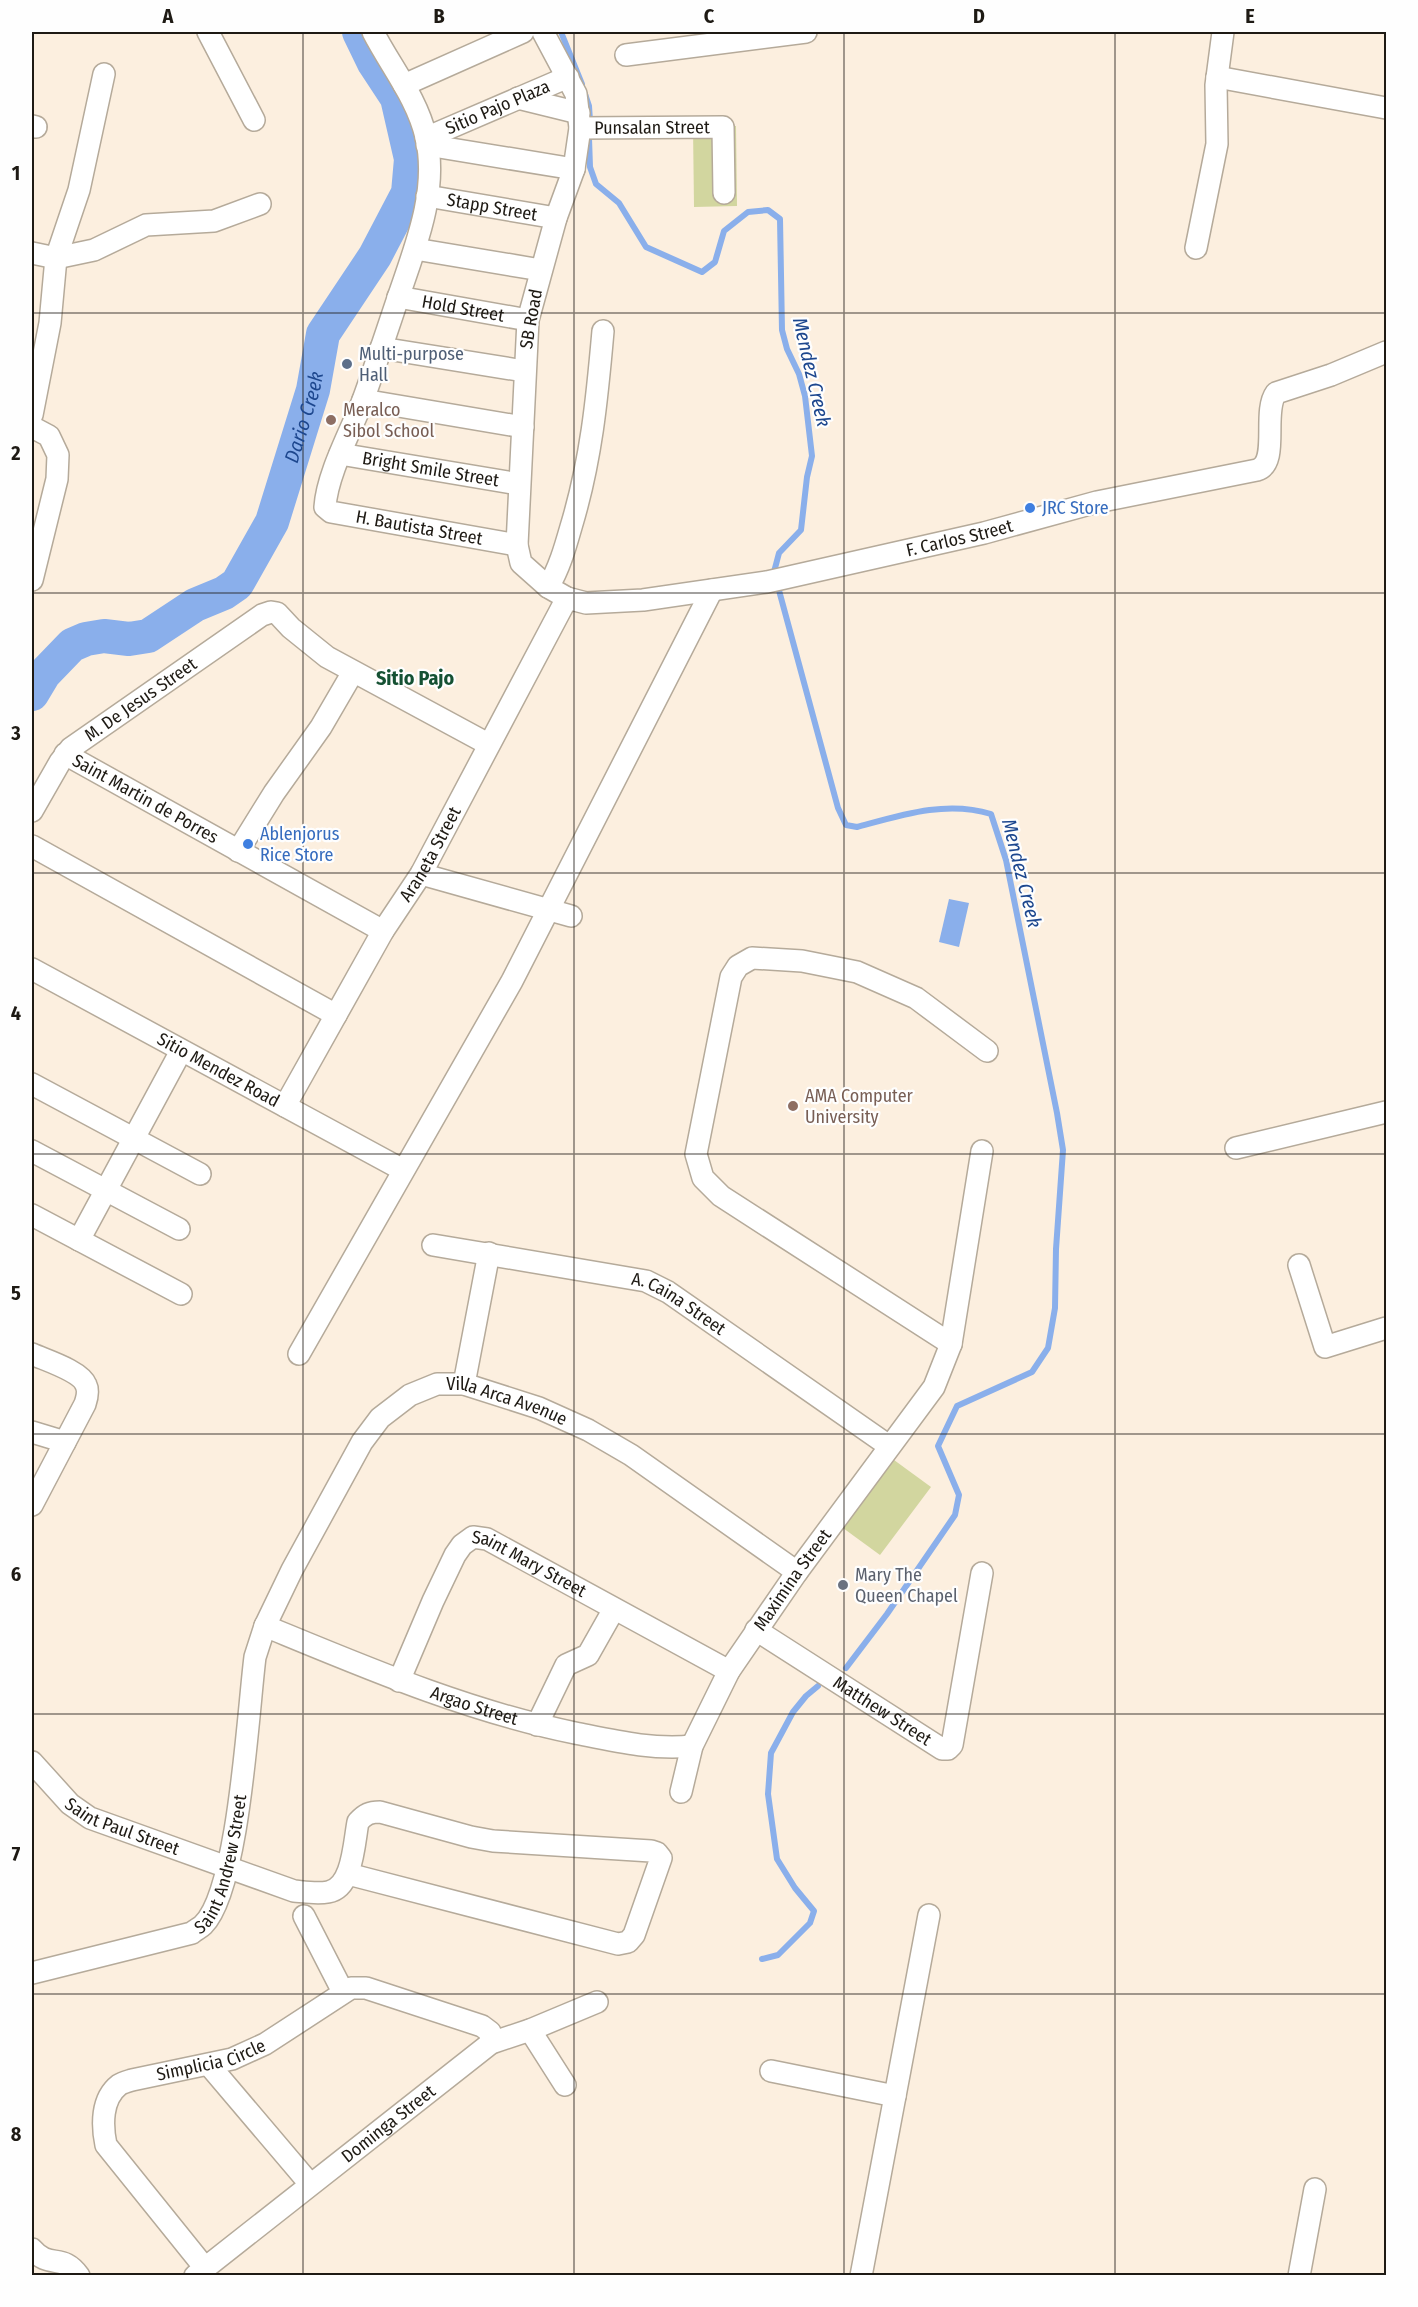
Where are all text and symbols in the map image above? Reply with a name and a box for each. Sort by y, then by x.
text: A [162,4,175,28]
text: B [433,4,445,28]
text: C [704,4,715,28]
text: D [973,4,985,28]
text: E [1245,4,1255,28]
street label: Sitio Pajo Plaza [442,75,553,139]
street label: Punsalan Street [594,116,710,139]
text: 1 [12,161,20,185]
street label: Stapp Street [445,189,539,226]
street label: SB Road [515,287,547,351]
street label: Hold Street [420,290,506,327]
water label: Mendez Creek [788,315,836,429]
place label: Multi-purpose Hall [359,343,464,386]
marker: Multi-purpose Hall [340,357,354,371]
water label: Dario Creek [279,369,328,466]
place label: Meralco Sibol School [343,399,435,442]
marker: Meralco Sibol School [324,413,338,427]
text: 2 [10,441,21,465]
street label: Bright Smile Street [361,447,501,491]
place label: JRC Store [1042,497,1109,519]
marker: JRC Store [1023,501,1037,515]
street label: H. Bautista Street [354,506,484,550]
street label: F. Carlos Street [904,515,1015,561]
street label: M. De Jesus Street [80,653,201,746]
district label: Sitio Pajo [376,666,454,690]
text: 3 [10,721,21,745]
street label: Saint Martin de Porres [68,749,223,848]
street label: Araneta Street [395,803,466,906]
water label: Mendez Creek [997,816,1047,930]
place label: Ablenjorus Rice Store [260,823,340,866]
marker: Ablenjorus Rice Store [241,837,255,851]
text: 4 [11,1001,21,1025]
street label: Sitio Mendez Road [153,1028,283,1112]
place label: AMA Computer University [805,1085,914,1128]
marker: AMA Computer University [786,1099,800,1113]
street label: A. Caina Street [630,1268,730,1340]
text: 5 [11,1281,21,1305]
street label: Villa Arca Avenue [446,1373,571,1430]
street label: Maximina Street [749,1525,836,1635]
street label: Saint Mary Street [471,1526,590,1602]
text: 6 [11,1562,21,1586]
place label: Mary The Queen Chapel [855,1564,958,1607]
marker: Mary The Queen Chapel [836,1578,850,1592]
street label: Matthew Street [829,1671,936,1750]
street label: Argao Street [428,1681,520,1730]
street label: Saint Paul Street [61,1793,182,1860]
street label: Saint Andrew Street [190,1793,251,1939]
text: 7 [12,1842,21,1866]
street label: Simplicia Circle [155,2034,269,2086]
street label: Dominga Street [337,2080,440,2168]
text: 8 [11,2122,22,2146]

